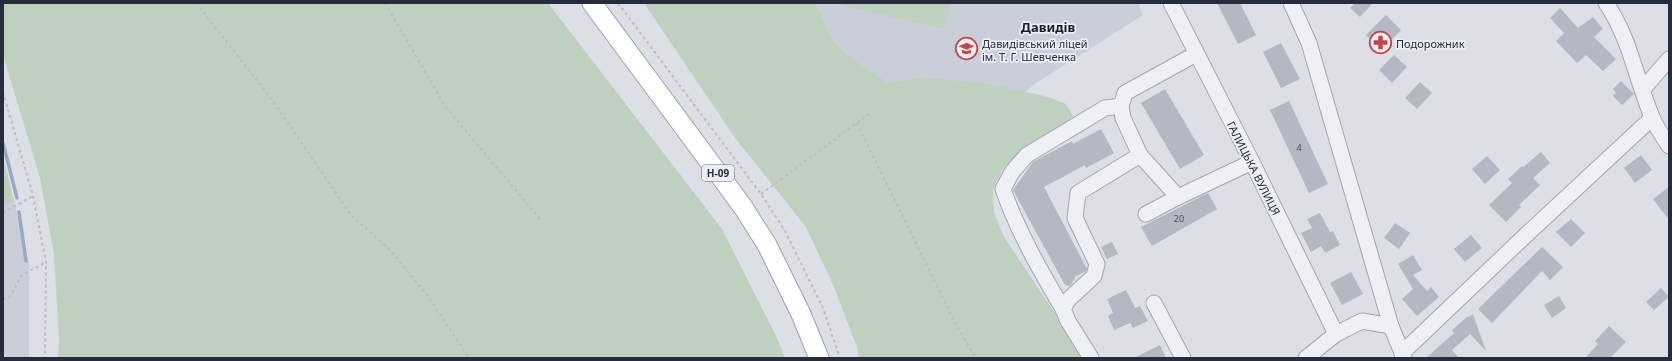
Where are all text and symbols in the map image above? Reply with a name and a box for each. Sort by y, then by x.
district label: Давидів [1021,18,1075,36]
pharmacy icon: Подорожник [1368,30,1394,56]
school or university icon: Давидівський ліцей ім. Т. Г. Шевченка [953,36,979,62]
place label: Давидівський ліцей ім. Т. Г. Шевченка [982,36,1088,64]
place label: Подорожник [1396,36,1465,51]
street label: ГАЛИЦЬКА ВУЛИЦЯ [1224,118,1284,218]
house number: 4 [1296,141,1302,154]
road number: Н-09 [702,165,734,181]
house number: 20 [1174,212,1184,225]

